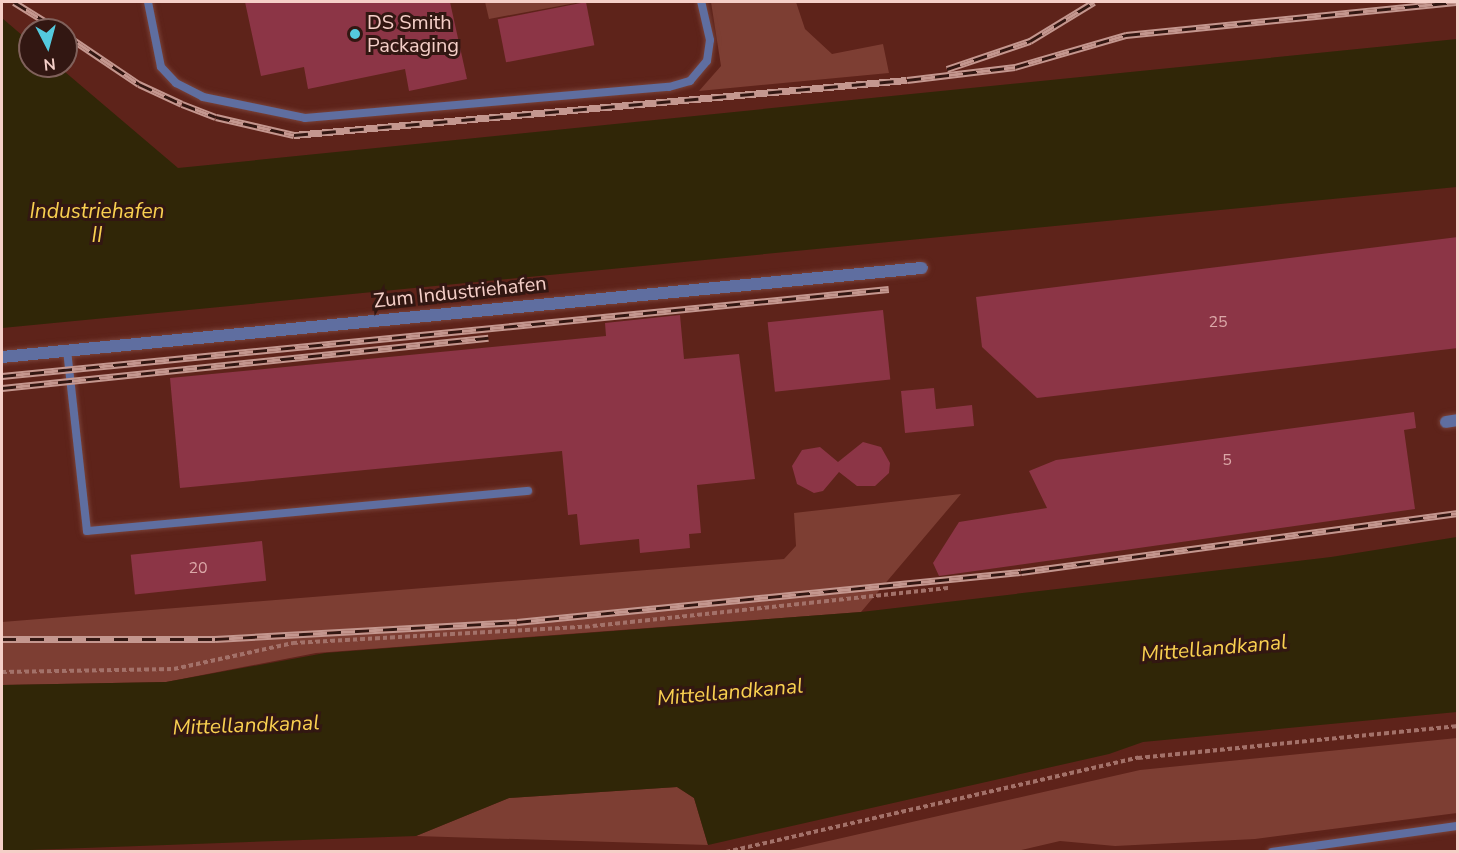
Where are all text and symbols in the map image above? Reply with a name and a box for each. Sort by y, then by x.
place label: DS Smith Packaging [367,11,459,58]
north arrow [18,18,78,78]
marker: DS Smith Packaging [348,27,362,41]
text: N [43,52,57,75]
water label: Industriehafen II [29,198,165,248]
street label: Zum Industriehafen [372,271,548,313]
house number: 25 [1208,312,1228,332]
house number: 5 [1222,450,1232,470]
house number: 20 [188,558,208,578]
water label: Mittellandkanal [1140,629,1288,667]
water label: Mittellandkanal [656,673,804,711]
water label: Mittellandkanal [172,710,320,740]

